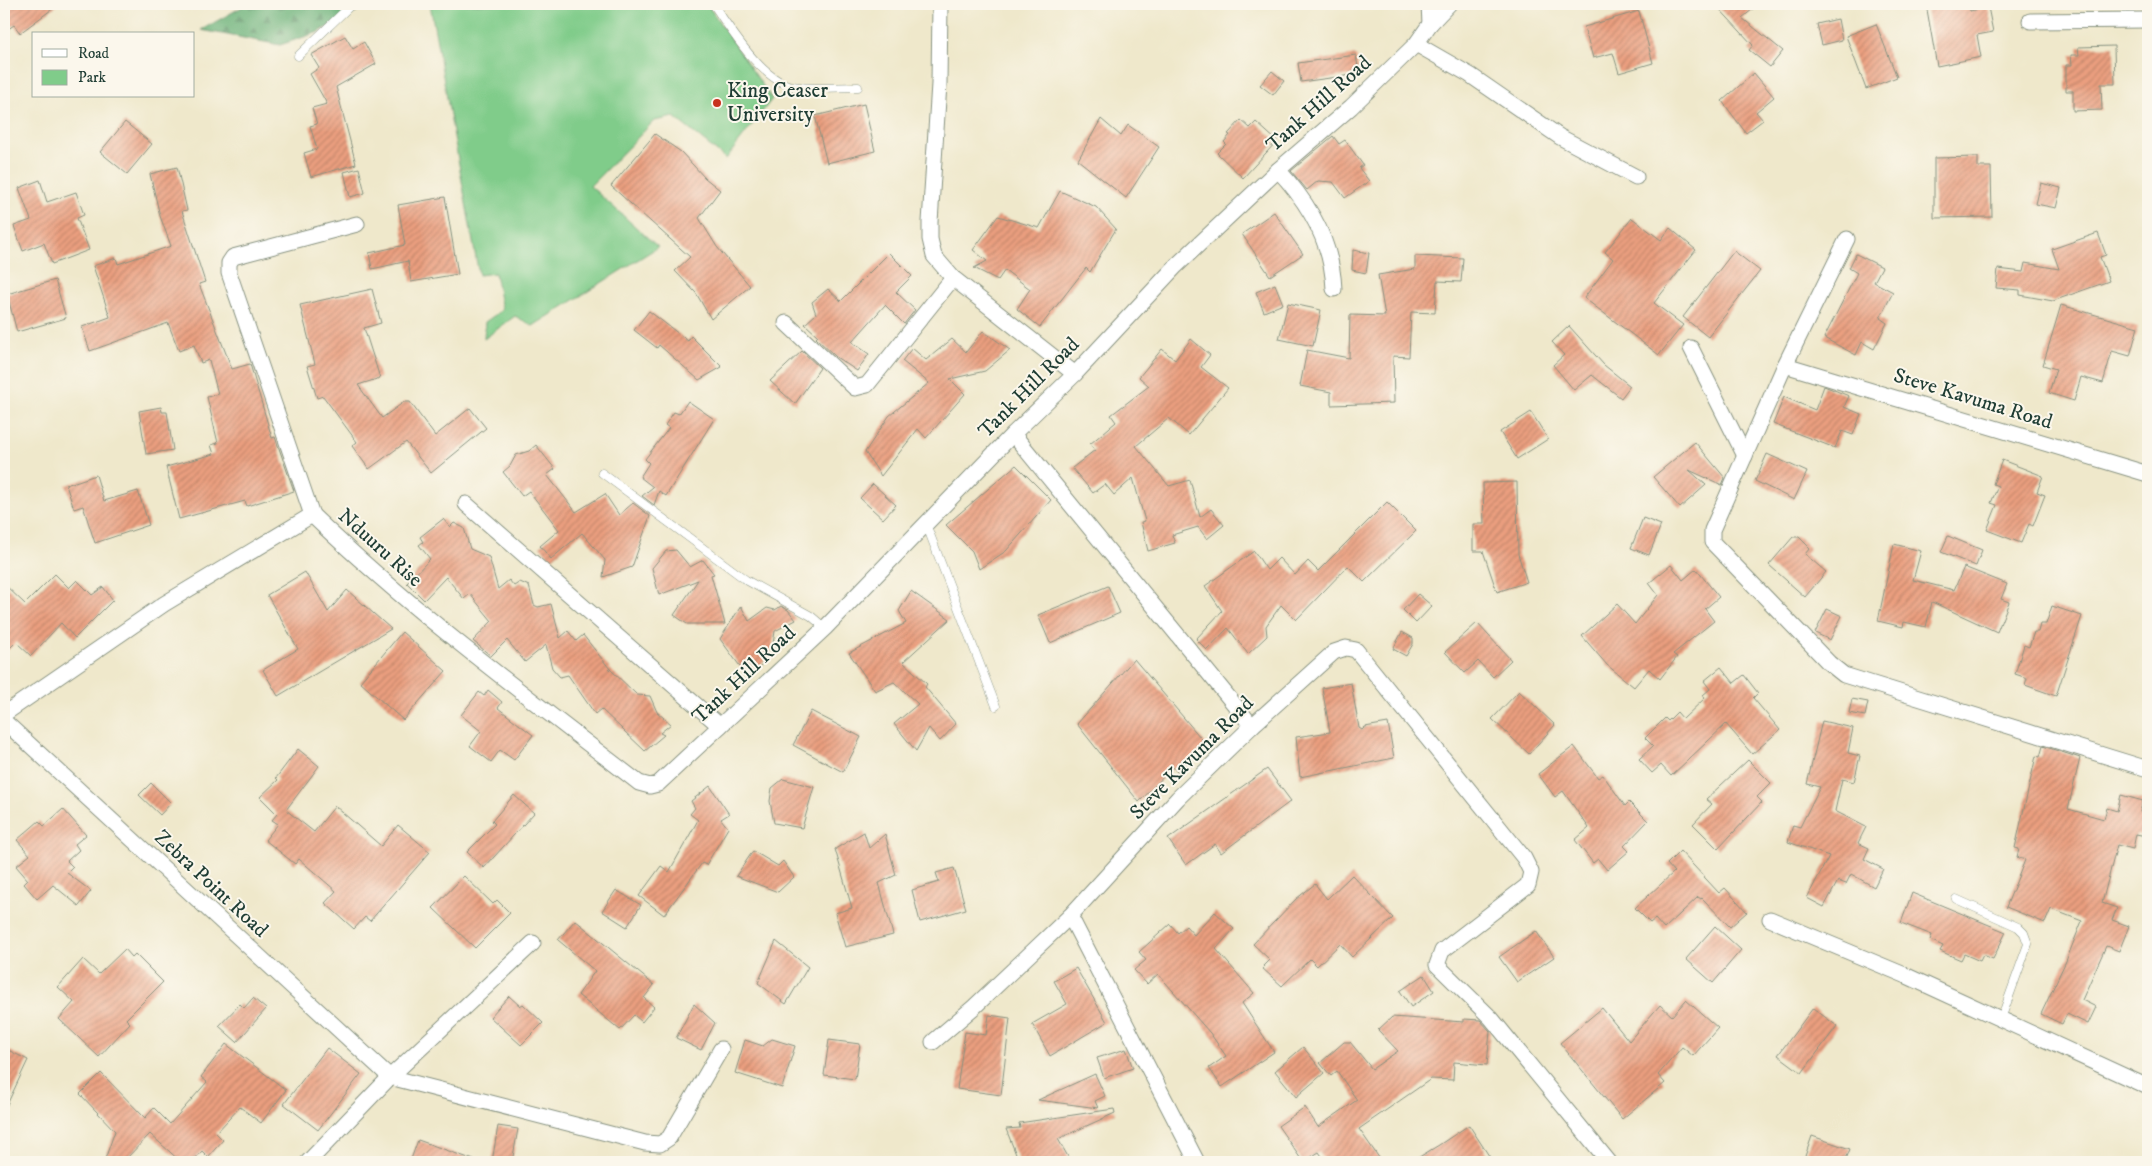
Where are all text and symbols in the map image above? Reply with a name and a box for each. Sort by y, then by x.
legend [32,32,195,98]
text: Road [78,44,110,63]
street label: Tank Hill Road [1261,50,1377,158]
text: Park [78,68,107,87]
place label: King Ceaser University [727,78,828,128]
marker: King Ceaser University [711,97,723,109]
street label: Tank Hill Road [973,332,1085,444]
street label: Steve Kavuma Road [1891,363,2056,436]
street label: Nduuru Rise [332,503,428,593]
street label: Tank Hill Road [687,620,802,730]
street label: Steve Kavuma Road [1125,690,1260,825]
street label: Zebra Point Road [149,825,274,944]

